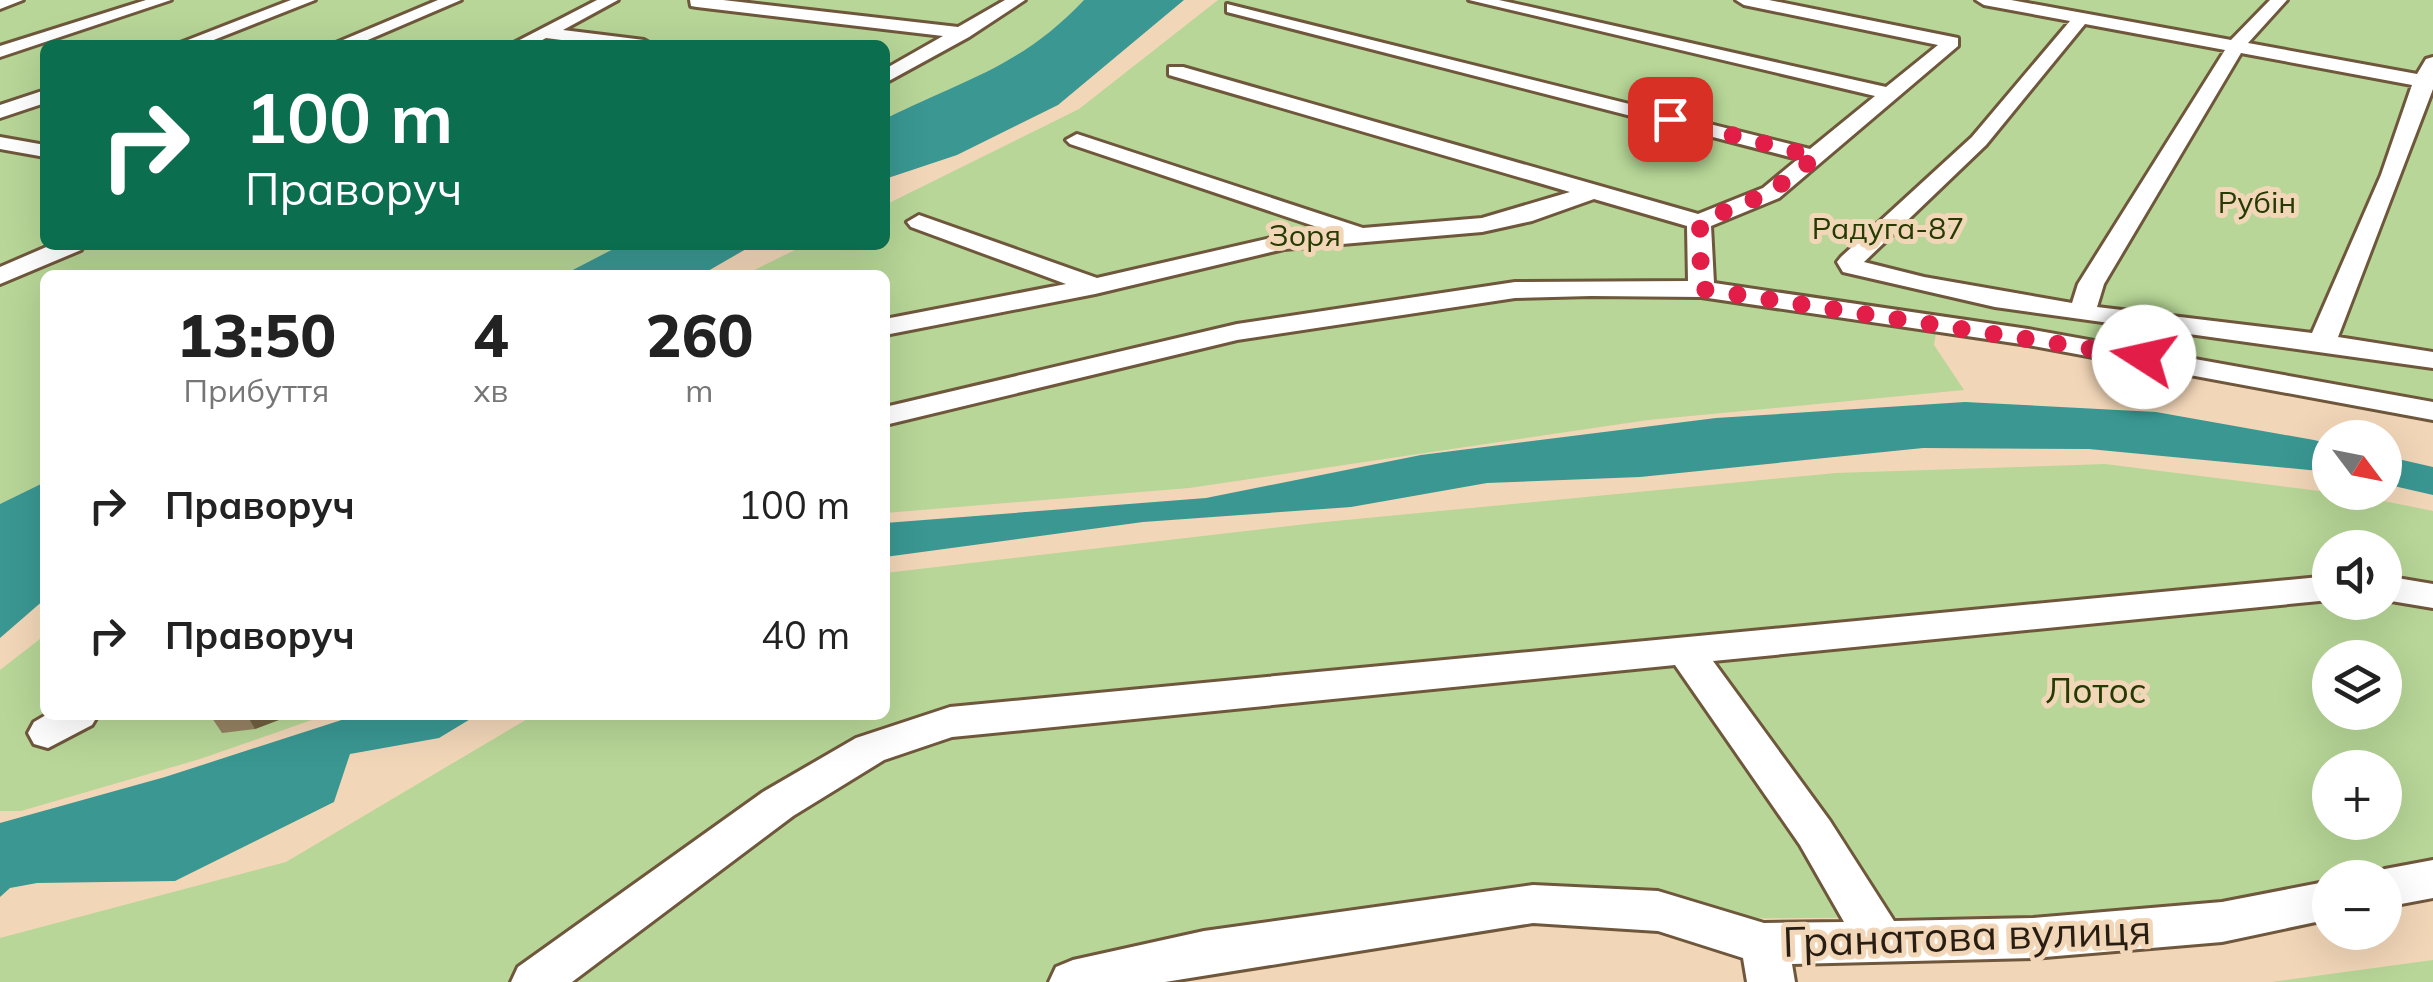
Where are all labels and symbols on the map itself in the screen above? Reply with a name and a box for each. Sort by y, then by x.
pin [1628,77,1713,162]
park label: Рубін [2218,183,2296,221]
park label: Радуга-87 [1812,209,1964,247]
park label: Зоря [1269,216,1341,254]
position arrow [2092,305,2196,409]
north arrow [2312,420,2402,510]
park label: Лотос [2046,668,2146,712]
street label: Гранатова вулиця [1782,902,2152,968]

